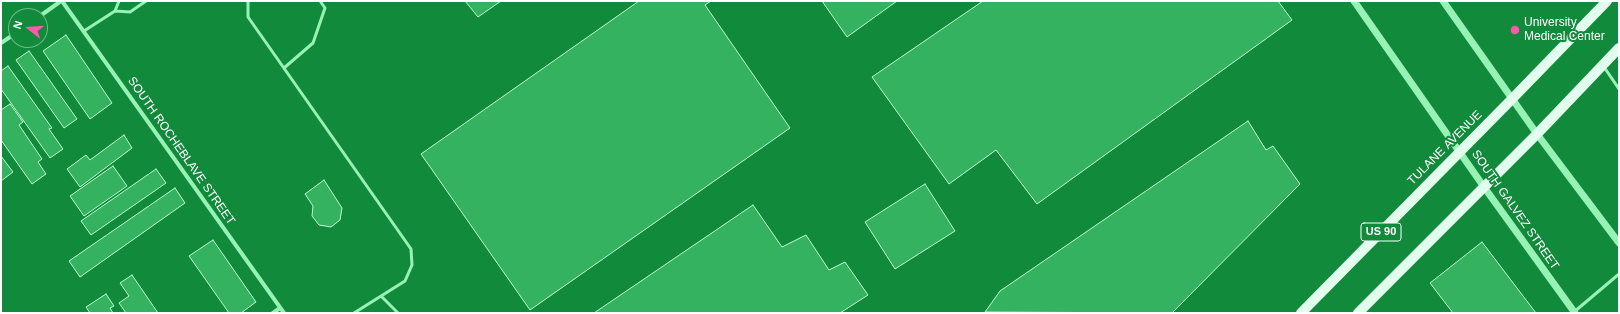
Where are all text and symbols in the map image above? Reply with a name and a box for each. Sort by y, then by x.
north arrow [8,8,48,48]
place label: University Medical Center [1524,16,1605,44]
text: N [11,19,24,30]
marker: University Medical Center [1509,24,1521,36]
street label: SOUTH ROCHEBLAVE STREET [124,74,238,228]
street label: TULANE AVENUE [1405,108,1485,188]
street label: SOUTH GALVEZ STREET [1468,148,1562,272]
road number: US 90 [1361,223,1401,241]

